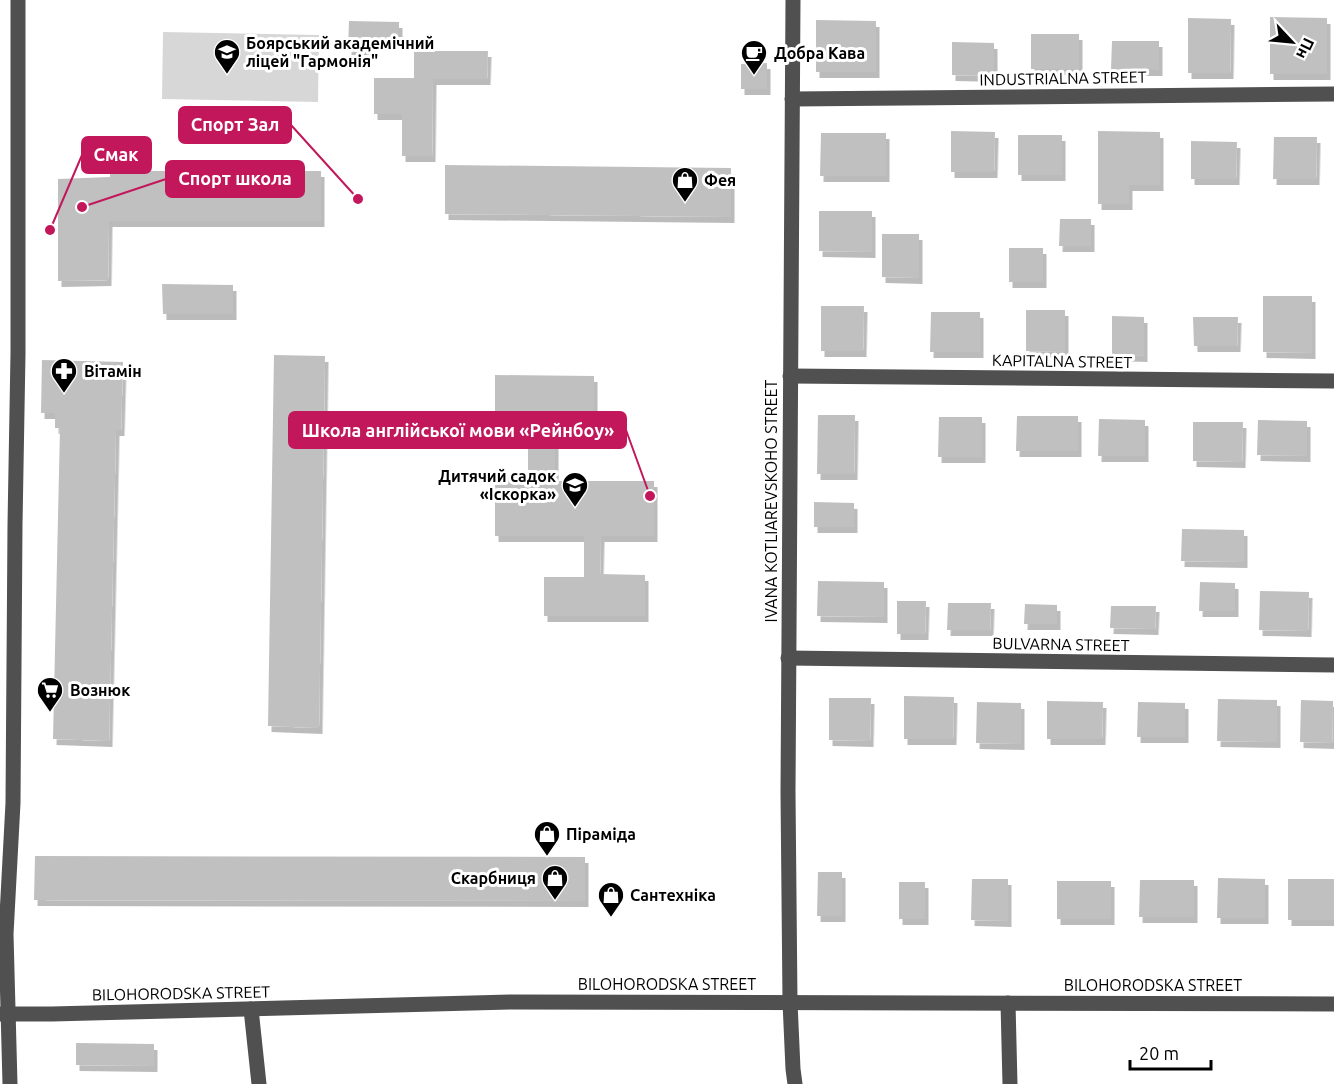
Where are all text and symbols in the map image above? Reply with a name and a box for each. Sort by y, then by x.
north arrow [1262,12,1322,72]
place label: Боярський академічний ліцей "Гармонія" [246,34,434,70]
text: Пн [1293,35,1318,62]
school or university icon: Боярський академічний ліцей "Гармонія" [212,37,242,75]
cafe icon: Добра Кава [739,38,769,76]
place label: Добра Кава [774,44,865,62]
street label: INDUSTRIALNA STREET [979,68,1147,88]
callout: Спорт Зал [179,107,291,143]
text: Спорт Зал [191,114,279,134]
callout: Смак [82,137,151,173]
text: Смак [93,144,139,164]
callout: Спорт школа [166,161,304,197]
shop icon: Фея [670,165,700,203]
text: Спорт школа [178,168,292,188]
place label: Фея [704,171,736,189]
street label: KAPITALNA STREET [992,351,1132,371]
pharmacy icon: Вітамін [49,356,79,394]
place label: Вітамін [84,362,142,380]
street label: IVANA KOTLIAREVSKOHO STREET [762,379,780,622]
callout: Школа англійської мови «Рейнбоу» [289,412,626,448]
text: Школа англійської мови «Рейнбоу» [302,420,614,440]
place label: Дитячий садок «Іскорка» [438,467,556,503]
school or university icon: Дитячий садок «Іскорка» [560,470,590,508]
street label: BULVARNA STREET [992,634,1130,654]
supermarket icon: Вознюк [35,675,65,713]
place label: Вознюк [70,681,130,699]
shop icon: Піраміда [532,819,562,857]
place label: Піраміда [566,825,636,843]
shop icon: Скарбниця [540,863,570,901]
place label: Скарбниця [451,869,536,887]
shop icon: Сантехніка [596,880,626,918]
place label: Сантехніка [630,886,716,904]
street label: BILOHORODSKA STREET [578,975,756,993]
street label: BILOHORODSKA STREET [1064,976,1242,994]
street label: BILOHORODSKA STREET [92,982,270,1004]
scale bar [1130,1033,1211,1071]
text: 20 m [1139,1043,1179,1063]

